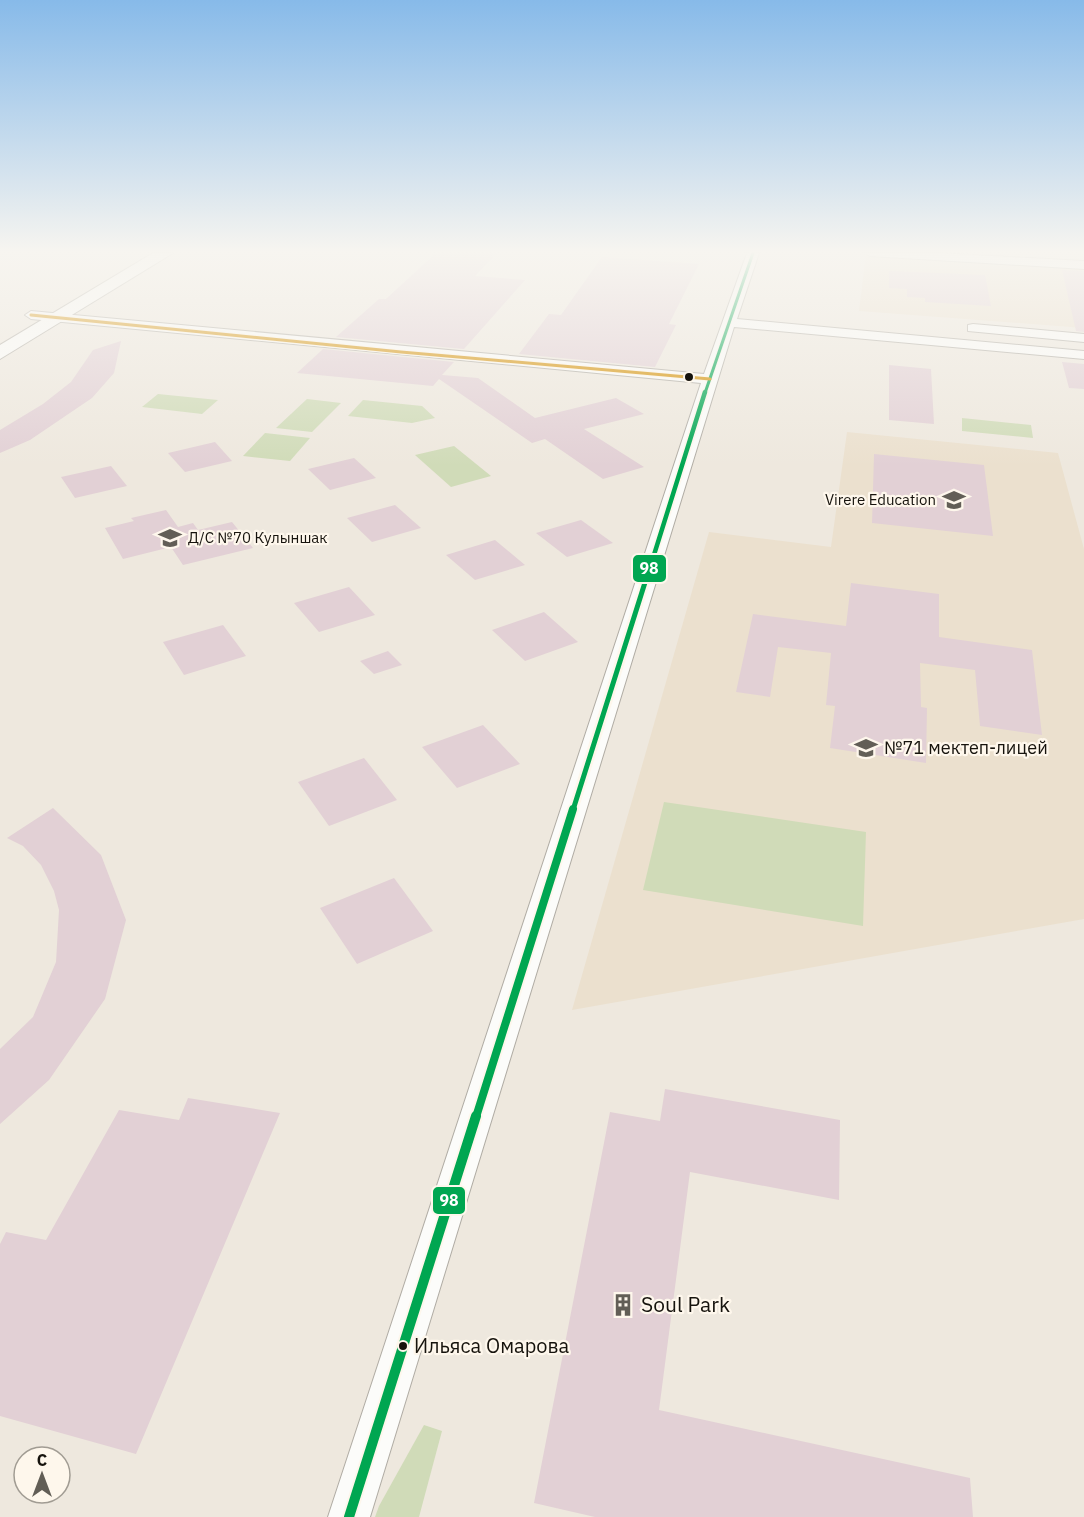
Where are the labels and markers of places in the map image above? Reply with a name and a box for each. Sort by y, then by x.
unlabelled marker [683,371,695,383]
school or university icon: Virere Education [941,487,967,513]
place label: Virere Education [825,490,936,509]
school or university icon: Д/С №70 Кулыншак [157,525,183,551]
place label: Д/С №70 Кулыншак [188,528,328,547]
school or university icon: №71 мектеп-лицей [853,735,879,761]
place label: №71 мектеп-лицей [884,736,1048,759]
place label: Soul Park [641,1290,730,1318]
building icon: Soul Park [610,1292,636,1318]
place label: Ильяса Омарова [414,1332,570,1359]
marker: Ильяса Омарова [397,1340,409,1352]

